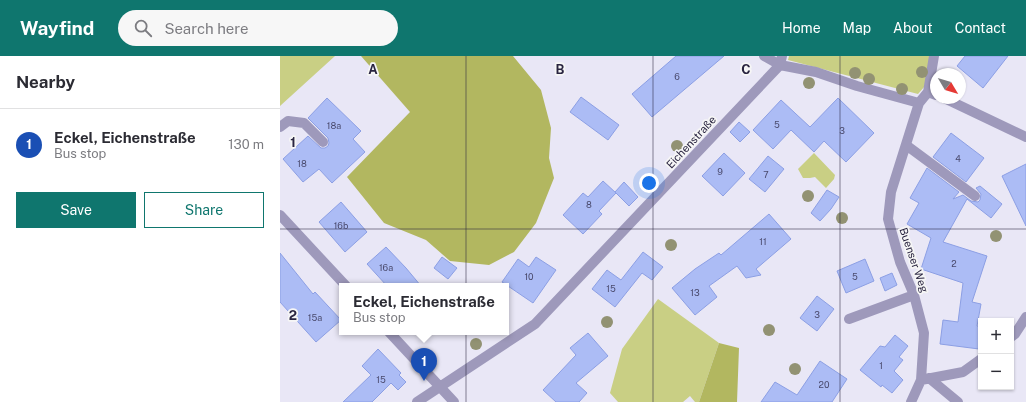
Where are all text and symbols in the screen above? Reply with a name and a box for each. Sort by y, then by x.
search box [118,10,398,46]
text: Wayfind [20,17,94,39]
icon: search [132,17,154,39]
text: Search here [164,20,249,37]
text: Home [782,20,821,36]
text: Map [843,20,871,36]
text: About [893,20,933,36]
text: Contact [955,20,1006,36]
text: A [368,62,378,77]
text: B [556,62,565,77]
text: C [741,62,751,77]
north arrow [930,68,966,104]
house number: 6 [674,71,680,82]
text: Nearby [16,72,75,92]
street label: Eichenstraße [664,113,718,171]
house number: 5 [774,119,780,130]
house number: 18a [327,120,341,131]
house number: 3 [839,125,845,136]
text: Eckel, Eichenstraße [54,129,196,146]
text: 1 [290,135,296,150]
text: 1 [26,137,32,152]
text: 130 m [228,137,264,152]
text: Bus stop [54,146,106,161]
house number: 4 [955,153,961,164]
house number: 18 [297,158,307,169]
house number: 9 [717,166,723,177]
house number: 7 [763,169,769,180]
your location [639,173,659,193]
button: Save [16,192,136,228]
button: Share [144,192,264,228]
house number: 8 [586,199,592,210]
house number: 16b [334,220,348,231]
street label: Buenser Weg [897,226,931,294]
house number: 11 [759,236,767,247]
house number: 2 [951,258,957,269]
house number: 16a [379,262,393,273]
house number: 10 [524,271,534,282]
house number: 5 [852,271,858,282]
popup [339,283,509,335]
house number: 15 [606,283,616,294]
house number: 13 [690,287,700,298]
text: Eckel, Eichenstraße [353,293,495,310]
text: 2 [289,308,297,323]
house number: 3 [814,309,820,320]
text: Bus stop [353,310,405,325]
house number: 15a [308,312,322,323]
map controls [978,318,1014,390]
button: + [978,318,1014,354]
pin: 1 [411,348,437,381]
button: − [978,354,1014,390]
house number: 1 [879,360,883,371]
house number: 15 [376,374,386,385]
house number: 20 [819,379,830,390]

